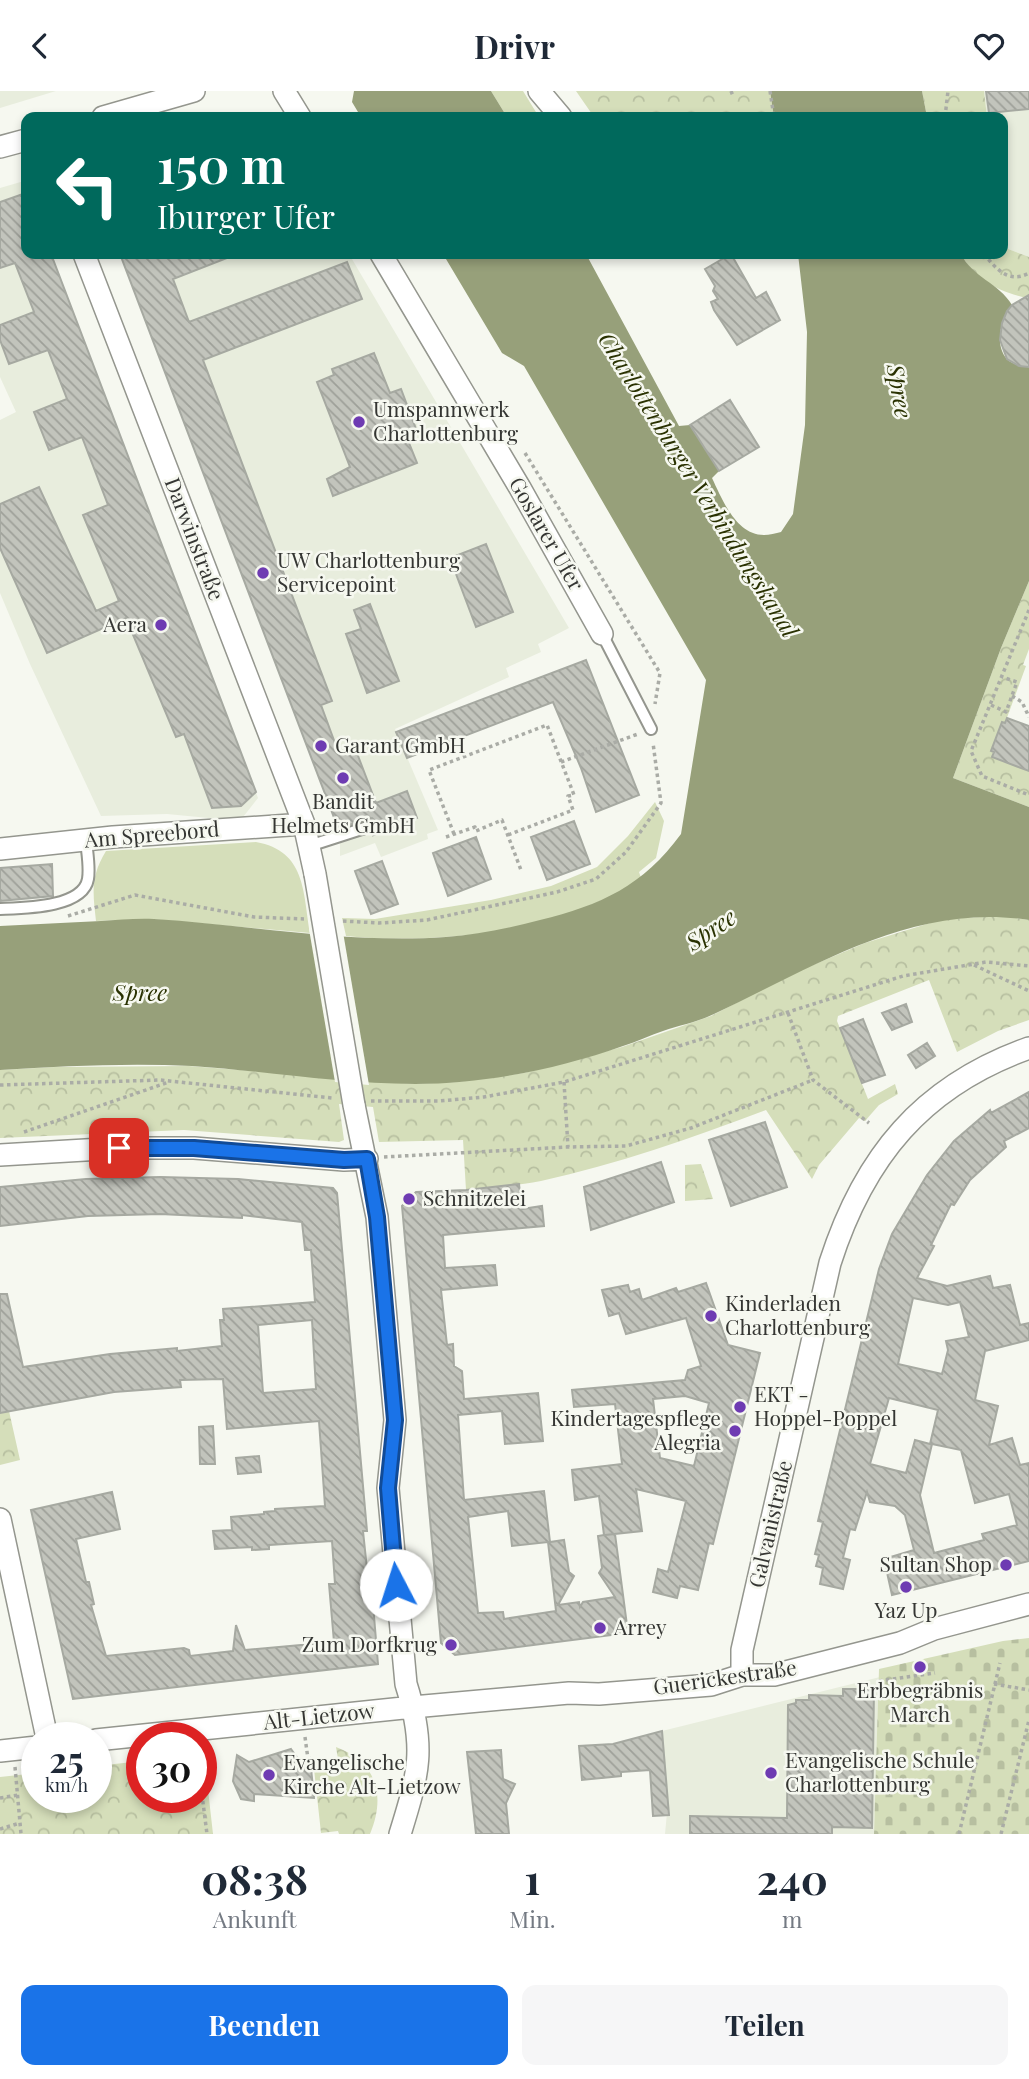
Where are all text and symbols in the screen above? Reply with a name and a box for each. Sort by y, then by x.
text: Drivr [474,24,555,67]
icon: back [21,27,59,65]
icon: heart [970,27,1008,65]
text: 150 m [157,131,285,196]
icon: left [42,140,133,231]
text: Iburger Ufer [157,194,335,237]
water label: Charlottenburger Verbindungskanal [592,326,807,644]
water label: Spree [880,360,920,420]
place label: Umspannwerk Charlottenburg [373,394,518,446]
marker: Umspannwerk Charlottenburg [351,414,367,430]
street label: Goslarer Ufer [504,471,592,595]
street label: Darwinstraße [160,473,232,604]
place label: UW Charlottenburg Servicepoint [277,545,460,597]
marker: UW Charlottenburg Servicepoint [255,565,271,581]
place label: Aera [102,609,148,637]
marker: Aera [153,617,169,633]
place label: Garant GmbH [335,730,466,758]
marker: Garant GmbH [313,738,329,754]
marker: Bandit Helmets GmbH [335,770,351,786]
place label: Bandit Helmets GmbH [271,786,415,838]
street label: Am Spreebord [82,813,220,853]
water label: Spree [678,901,741,957]
water label: Spree [112,976,167,1007]
pin [89,1118,149,1178]
icon: arrive [100,1129,138,1167]
place label: Schnitzelei [423,1183,526,1211]
marker: Schnitzelei [401,1191,417,1207]
place label: Kinderladen Charlottenburg [725,1288,870,1340]
marker: Kinderladen Charlottenburg [703,1308,719,1324]
place label: EKT - Hoppel-Poppel [754,1379,897,1431]
marker: EKT - Hoppel-Poppel [732,1399,748,1415]
place label: Kindertagespflege Alegria [550,1403,722,1455]
marker: Kindertagespflege Alegria [727,1423,743,1439]
street label: Galvanistraße [741,1457,797,1590]
position arrow [359,1548,433,1622]
place label: Sultan Shop [879,1549,992,1577]
marker: Sultan Shop [998,1557,1014,1573]
marker: Yaz Up [898,1579,914,1595]
place label: Yaz Up [874,1595,937,1623]
place label: Arrey [613,1612,667,1640]
marker: Arrey [592,1620,608,1636]
place label: Zum Dorfkrug [302,1629,437,1657]
marker: Zum Dorfkrug [443,1637,459,1653]
street label: Guerickestraße [651,1652,798,1700]
marker: Erbbegräbnis March [912,1659,928,1675]
place label: Erbbegräbnis March [857,1675,983,1727]
street label: Alt-Lietzow [261,1695,376,1735]
speed limit sign: 30 [126,1722,217,1813]
text: 25 [49,1735,84,1782]
place label: Evangelische Schule Charlottenburg [785,1745,975,1797]
place label: Evangelische Kirche Alt-Lietzow [283,1747,462,1799]
marker: Evangelische Schule Charlottenburg [763,1765,779,1781]
marker: Evangelische Kirche Alt-Lietzow [261,1767,277,1783]
text: km/h [45,1773,88,1797]
text: 08:38 [201,1850,308,1906]
text: 1 [524,1850,540,1906]
text: 240 [757,1850,828,1906]
text: Ankunft [213,1903,296,1934]
text: Min. [509,1903,555,1934]
text: m [782,1903,802,1934]
button: Beenden [21,1985,508,2065]
button: Teilen [522,1985,1008,2065]

